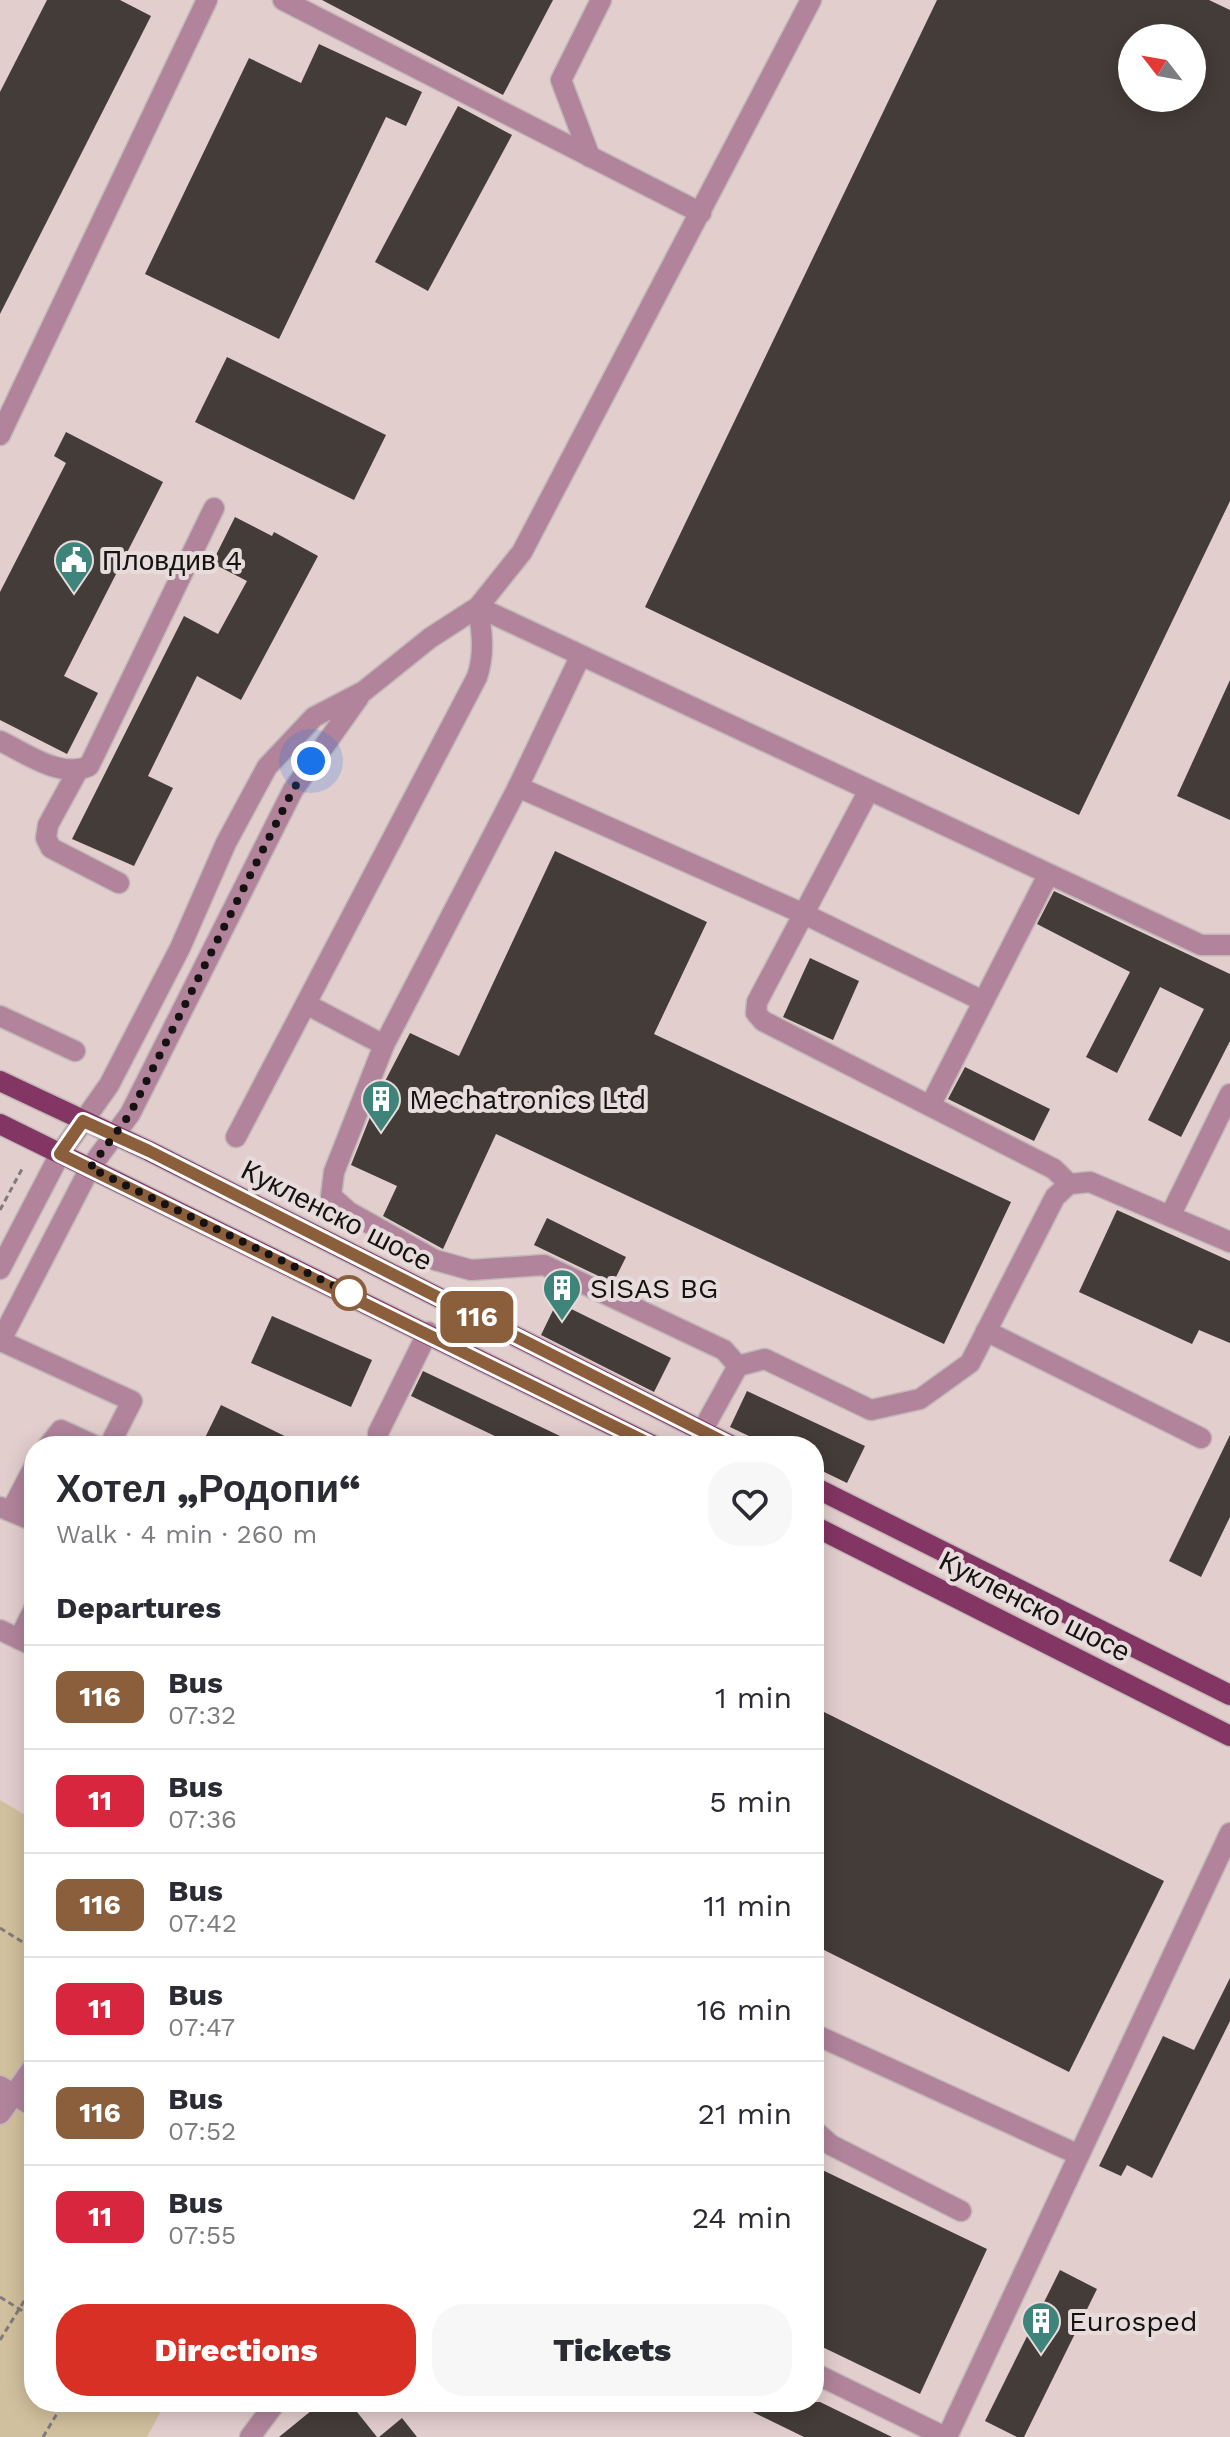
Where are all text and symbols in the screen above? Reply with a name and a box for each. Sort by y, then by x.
north arrow [1118,24,1206,112]
map controls [1118,24,1206,112]
public building icon: Пловдив 4 [53,539,95,594]
place label: Пловдив 4 [102,544,242,577]
your location [291,741,331,781]
building icon: Mechatronics Ltd [360,1078,402,1133]
place label: Mechatronics Ltd [409,1083,646,1116]
street label: Кукленско шосе [236,1153,438,1278]
building icon: SISAS BG [541,1267,583,1322]
place label: SISAS BG [590,1272,718,1305]
unlabelled marker [332,1276,366,1310]
line badge: 116 [431,1291,523,1343]
text: 116 [456,1300,498,1333]
button: heart [708,1462,792,1546]
text: Хотел „Родопи“ [56,1467,361,1511]
text: Walk · 4 min · 260 m [56,1519,317,1549]
street label: Кукленско шосе [934,1544,1136,1669]
text: Departures [56,1590,221,1625]
text: Bus [168,1665,223,1700]
text: 116 [79,1680,121,1713]
text: 1 min [715,1680,792,1715]
text: 07:32 [168,1700,236,1730]
text: Bus [168,1769,223,1804]
text: 11 [88,1784,112,1817]
text: 5 min [709,1784,792,1819]
text: 07:36 [168,1804,237,1834]
text: Bus [168,1873,223,1908]
text: 116 [79,1888,121,1921]
text: 11 min [703,1888,792,1923]
text: 07:42 [168,1908,237,1938]
text: Bus [168,1977,223,2012]
text: 11 [88,1992,112,2025]
text: 16 min [697,1992,792,2027]
text: 07:47 [168,2012,235,2042]
text: Bus [168,2081,223,2116]
text: 116 [79,2096,121,2129]
text: 21 min [697,2096,792,2131]
text: 07:52 [168,2116,236,2146]
text: Bus [168,2185,223,2220]
text: 11 [88,2200,112,2233]
text: 24 min [692,2200,792,2235]
text: 07:55 [168,2220,236,2250]
building icon: Eurosped [1020,2300,1062,2355]
button: Directions [56,2304,416,2396]
button: Tickets [432,2304,792,2396]
place label: Eurosped [1069,2305,1198,2338]

